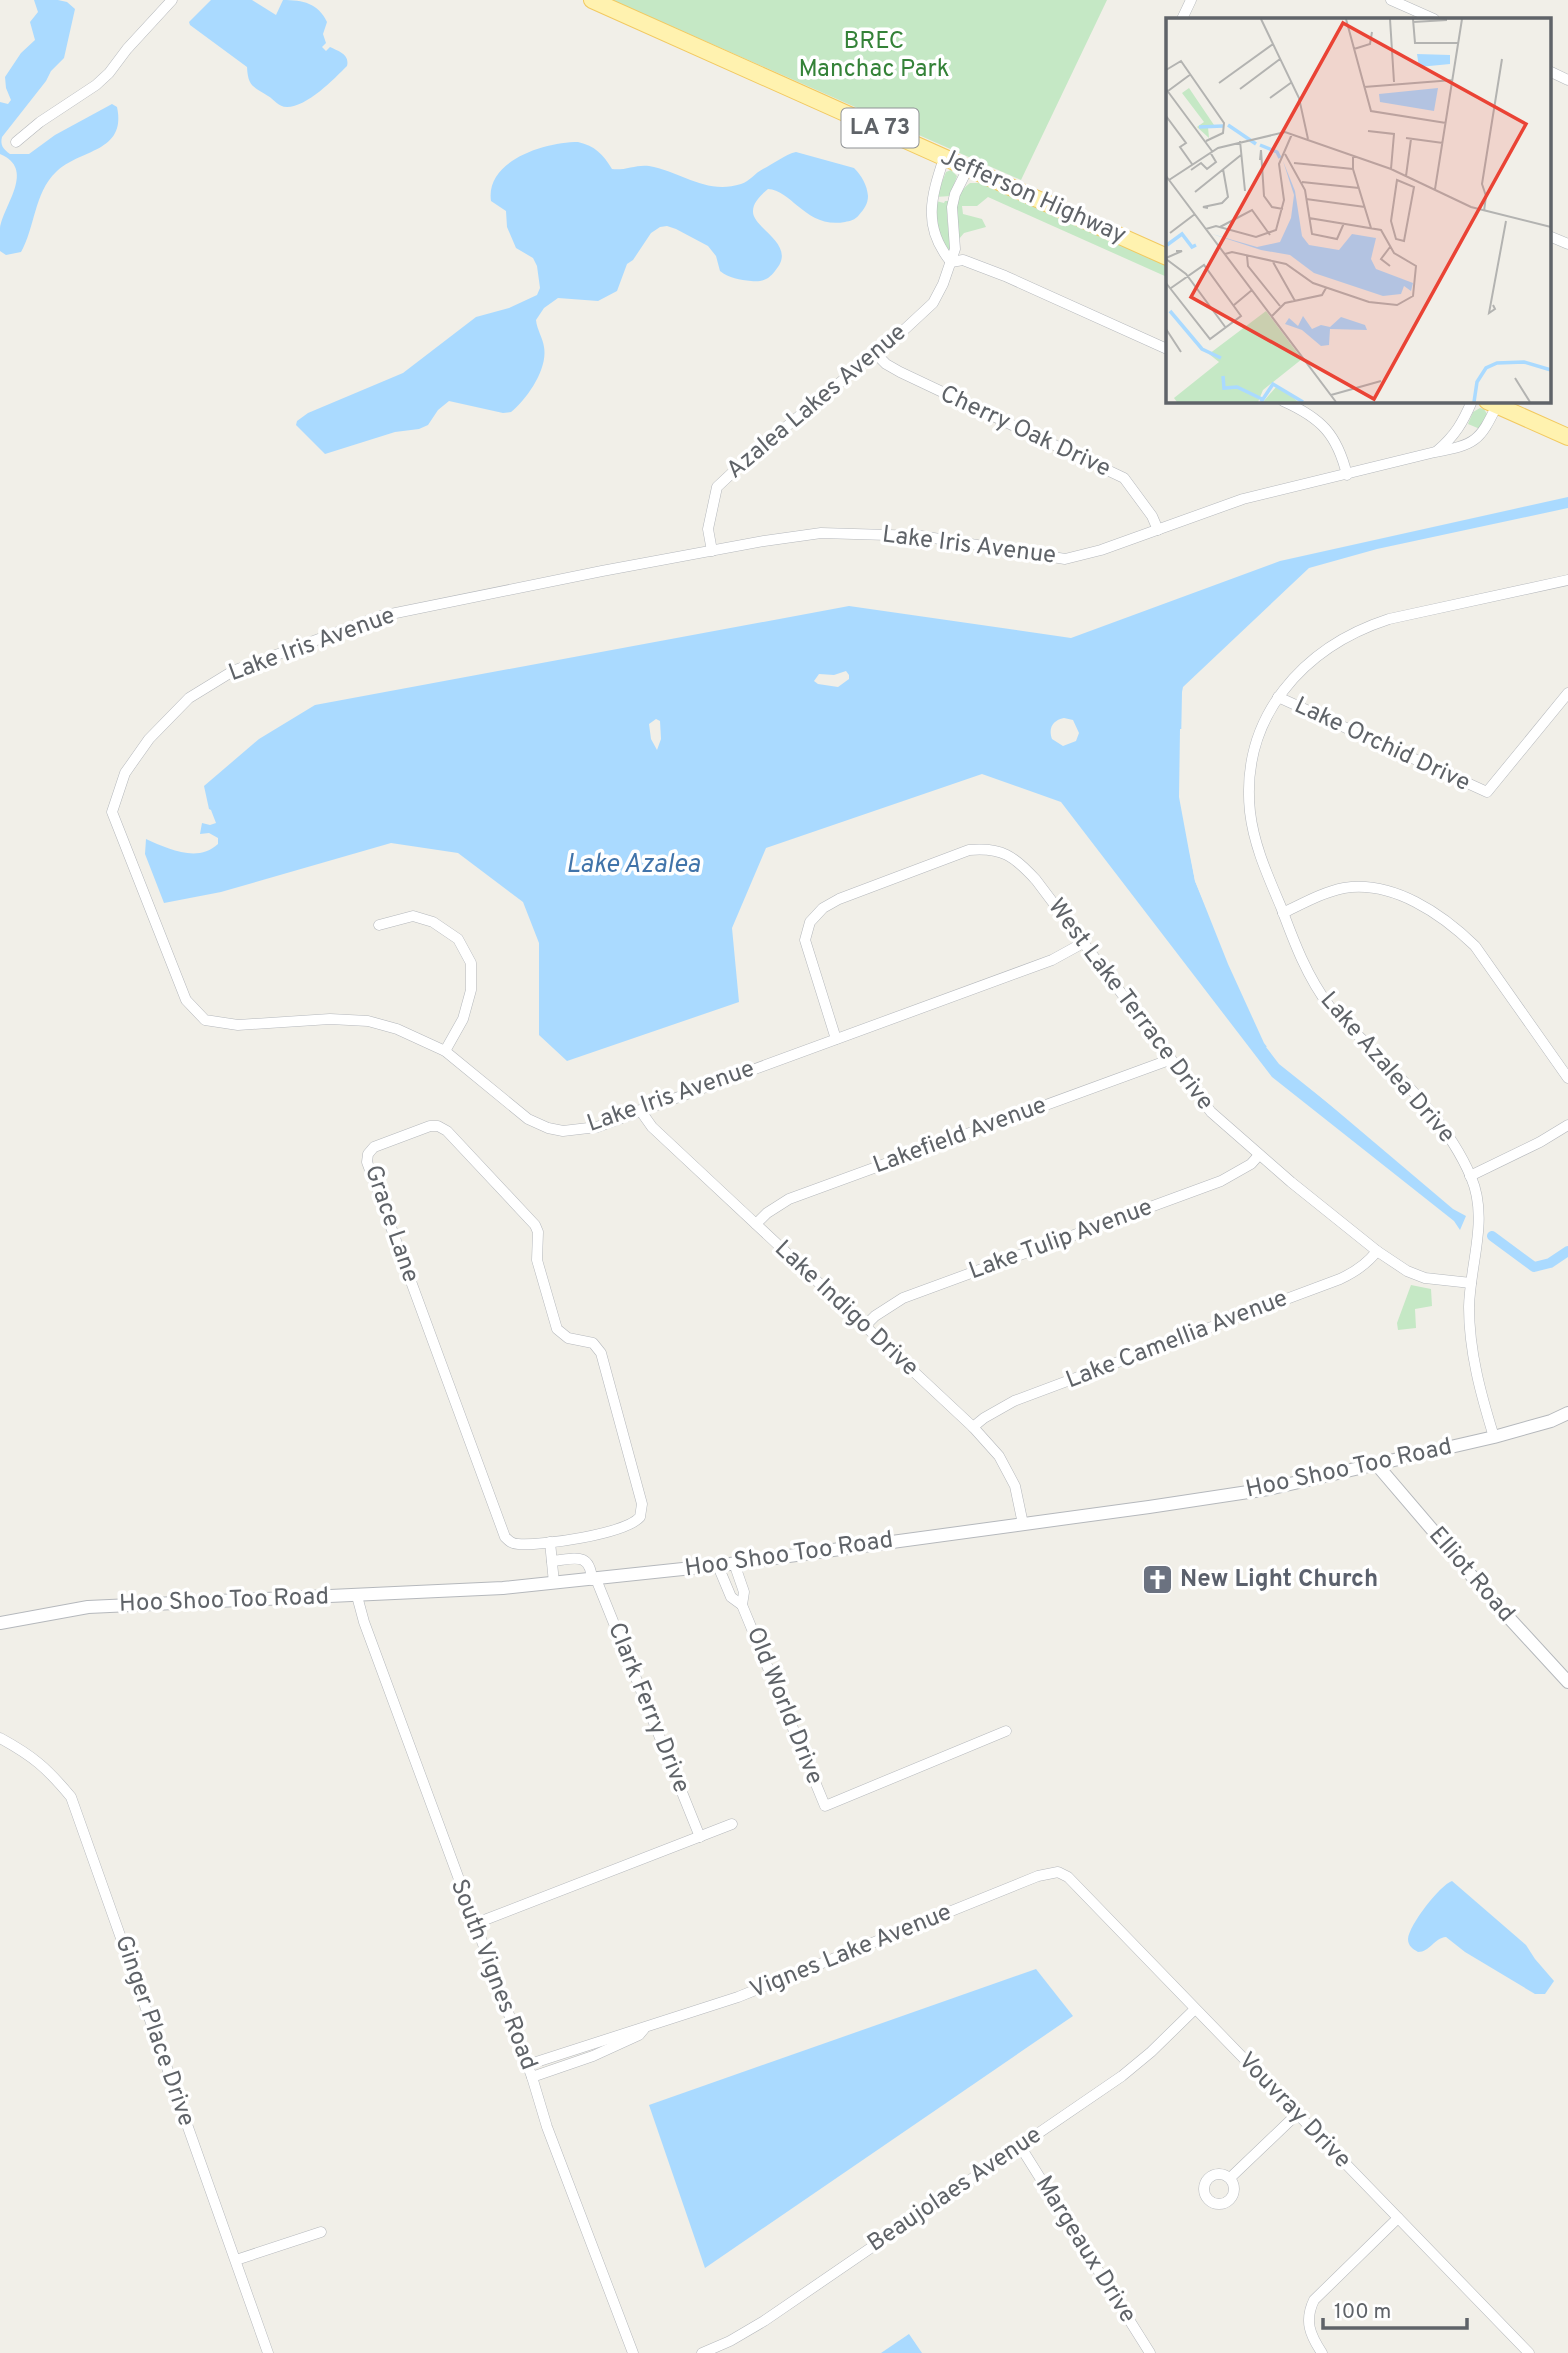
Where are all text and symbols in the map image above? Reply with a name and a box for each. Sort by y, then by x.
inset map [1166,18,1550,402]
park label: BREC Manchac Park [798,27,950,85]
road number: LA 73 [842,108,918,148]
street label: Jefferson Highway [936,143,1130,251]
street label: Azalea Lakes Avenue [721,318,913,486]
street label: Cherry Oak Drive [935,379,1115,485]
street label: Lake Iris Avenue [880,520,1058,572]
street label: Lake Iris Avenue [225,601,399,689]
street label: Lake Orchid Drive [1289,691,1475,799]
water label: Lake Azalea [566,849,701,882]
street label: West Lake Terrace Drive [1041,893,1219,1117]
street label: Lake Azalea Drive [1313,986,1461,1150]
street label: Lake Iris Avenue [583,1054,759,1140]
street label: Lakefield Avenue [869,1091,1051,1181]
street label: Grace Lane [357,1161,425,1287]
street label: Lake Tulip Avenue [965,1193,1157,1287]
street label: Lake Indigo Drive [768,1235,924,1383]
street label: Lake Camellia Avenue [1062,1284,1292,1396]
street label: Hoo Shoo Too Road [1243,1433,1455,1505]
street label: Elliot Road [1421,1521,1521,1629]
street label: Hoo Shoo Too Road [683,1526,895,1584]
church icon: New Light Church [1140,1563,1174,1597]
place label: New Light Church [1180,1565,1378,1595]
street label: Hoo Shoo Too Road [119,1582,329,1620]
street label: Clark Ferry Drive [600,1618,696,1798]
street label: Old World Drive [739,1623,829,1789]
street label: South Vignes Road [443,1875,543,2075]
street label: Vignes Lake Avenue [746,1898,956,2006]
street label: Ginger Place Drive [107,1932,201,2130]
street label: Vouvray Drive [1231,2047,1357,2175]
street label: Beaujolaes Avenue [862,2121,1048,2259]
street label: Margeaux Drive [1028,2171,1142,2329]
scale bar [1323,2286,1466,2330]
text: 100 m [1334,2299,1391,2326]

